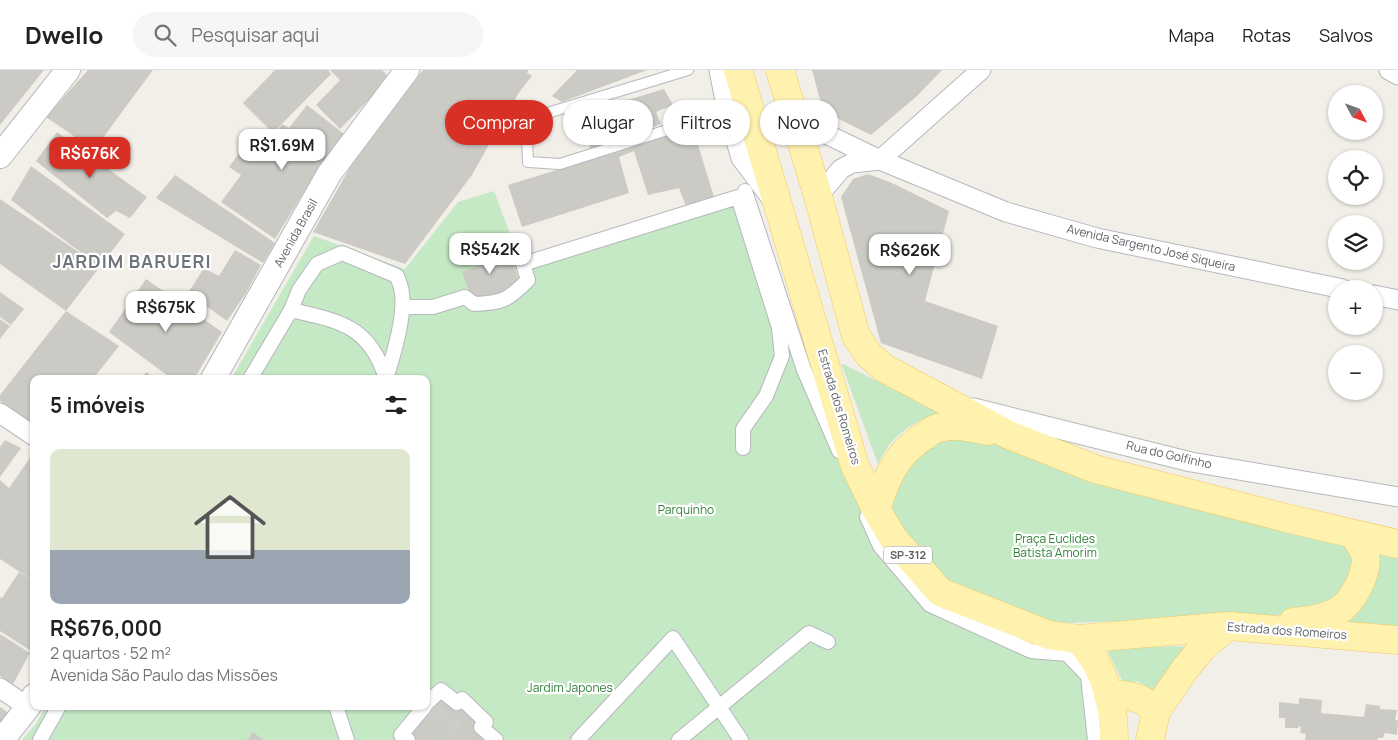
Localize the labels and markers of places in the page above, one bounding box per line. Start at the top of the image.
pin: R$1.69M [236,128,328,171]
pin: R$676K [49,136,131,179]
pin: R$542K [449,232,531,275]
pin: R$626K [869,234,951,276]
pin: R$675K [125,290,207,333]

